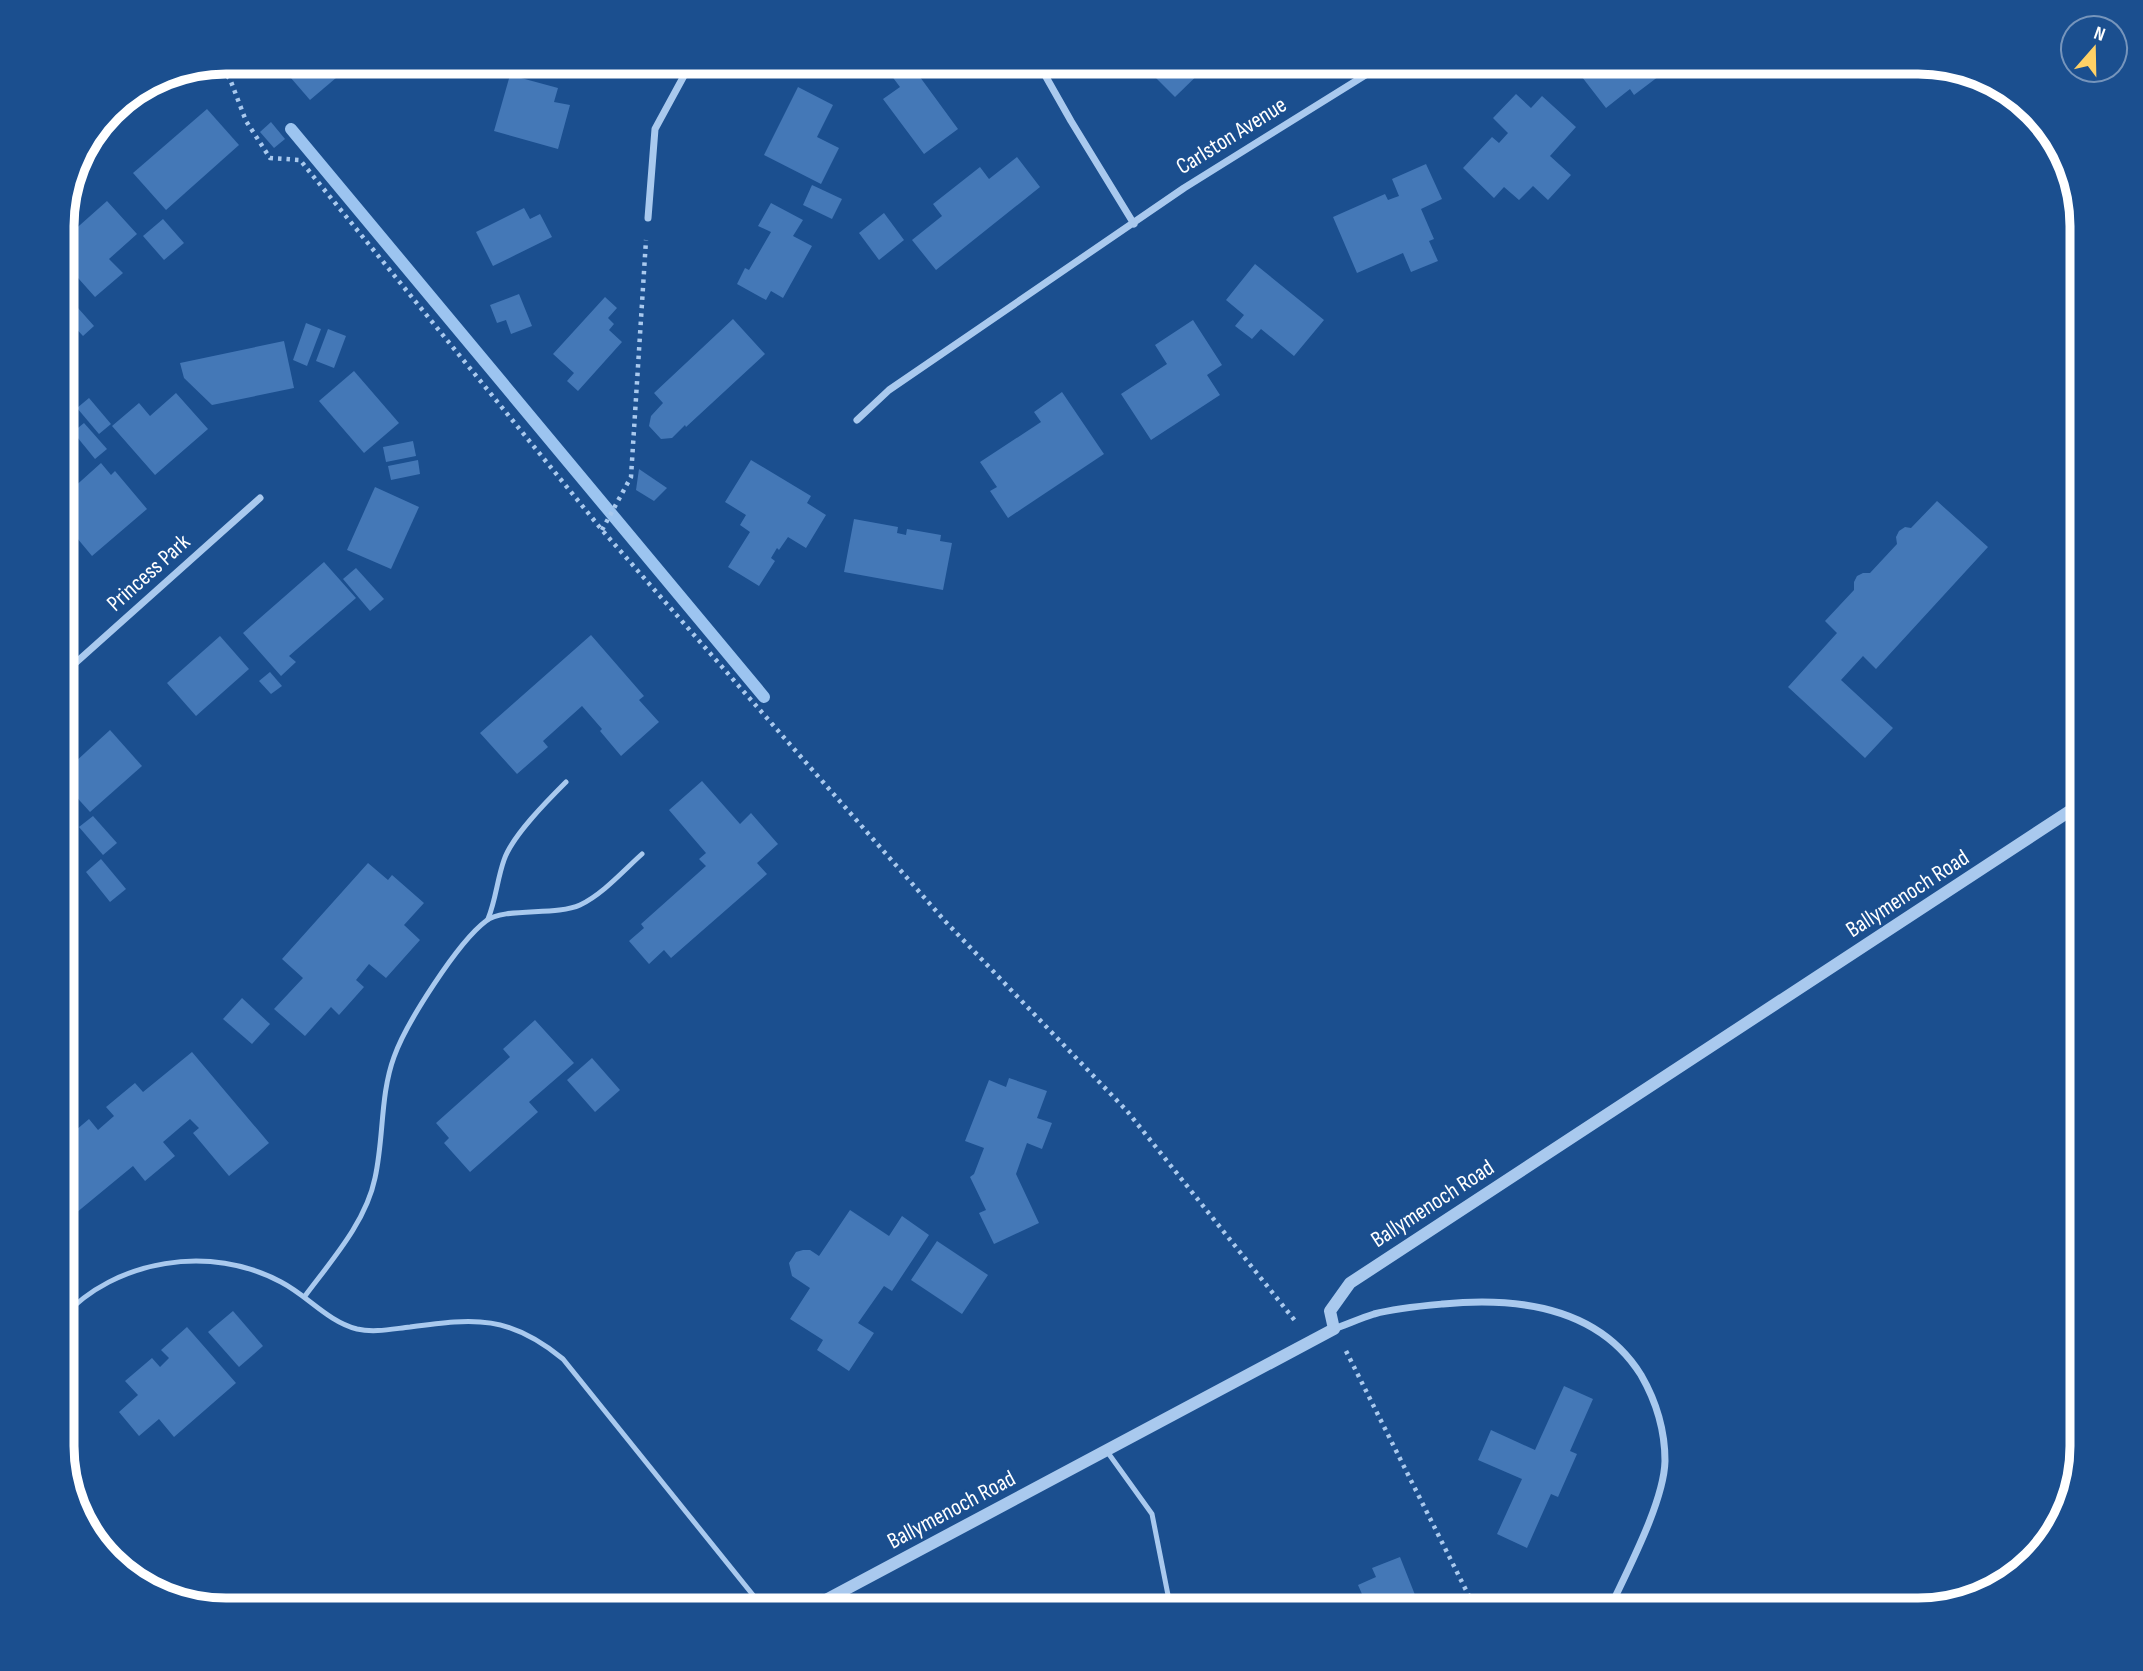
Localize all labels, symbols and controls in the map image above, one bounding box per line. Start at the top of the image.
north arrow [2059,14,2129,84]
text: N [2091,22,2108,47]
street label: Carlston Avenue [1171,91,1292,181]
street label: Princess Park [101,528,196,617]
street label: Ballymenoch Road [1841,844,1974,944]
street label: Ballymenoch Road [1366,1154,1499,1254]
street label: Ballymenoch Road [883,1464,1020,1555]

